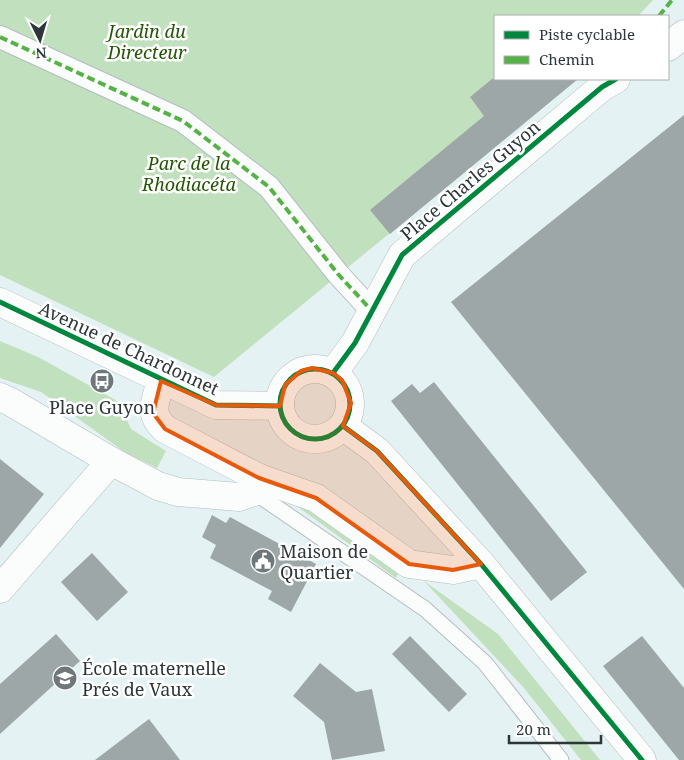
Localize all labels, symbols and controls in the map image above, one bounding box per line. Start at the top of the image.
north arrow [15,15,65,65]
legend [494,15,669,80]
park label: Jardin du Directeur [105,19,187,64]
text: Piste cyclable [539,24,635,44]
text: N [35,44,48,63]
text: Chemin [539,49,595,69]
street label: Place Charles Guyon [395,114,545,246]
park label: Parc de la Rhodiacéta [141,151,237,196]
street label: Avenue de Chardonnet [35,296,223,400]
bus stop icon: Place Guyon [89,368,115,394]
place label: Place Guyon [49,395,155,419]
place label: Maison de Quartier [280,539,368,584]
public building icon: Maison de Quartier [250,548,276,574]
place label: École maternelle Prés de Vaux [82,656,226,701]
school or university icon: École maternelle Prés de Vaux [52,665,78,691]
scale bar [509,712,602,744]
text: 20 m [516,719,551,739]

